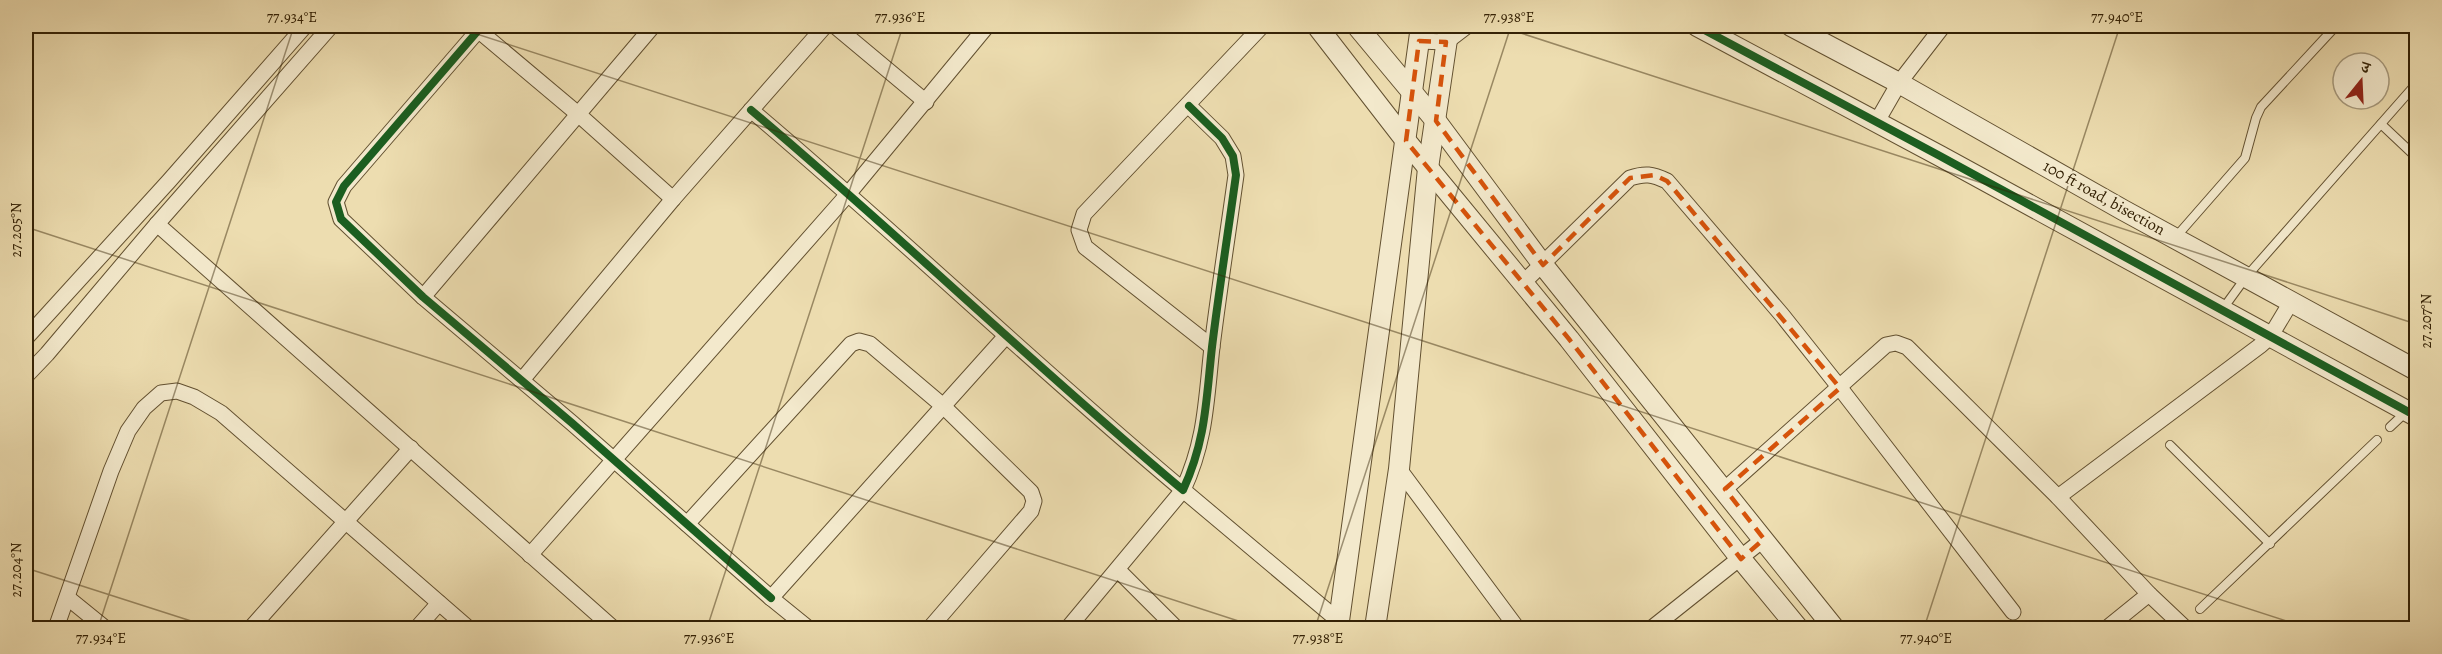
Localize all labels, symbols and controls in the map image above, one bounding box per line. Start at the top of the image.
text: 77.934°E [267,7,317,27]
text: 77.936°E [875,7,925,27]
text: 77.938°E [1484,7,1534,27]
text: 77.940°E [2091,7,2143,27]
north arrow [2331,51,2391,111]
text: उ [2357,56,2374,80]
street label: 100 ft road, bisection [2039,155,2169,241]
text: 27.205°N [6,202,26,257]
text: 27.207°N [2416,293,2436,348]
text: 27.204°N [6,542,26,598]
text: 77.934°E [76,628,126,648]
text: 77.936°E [684,628,734,648]
text: 77.938°E [1293,628,1343,648]
text: 77.940°E [1900,628,1952,648]

